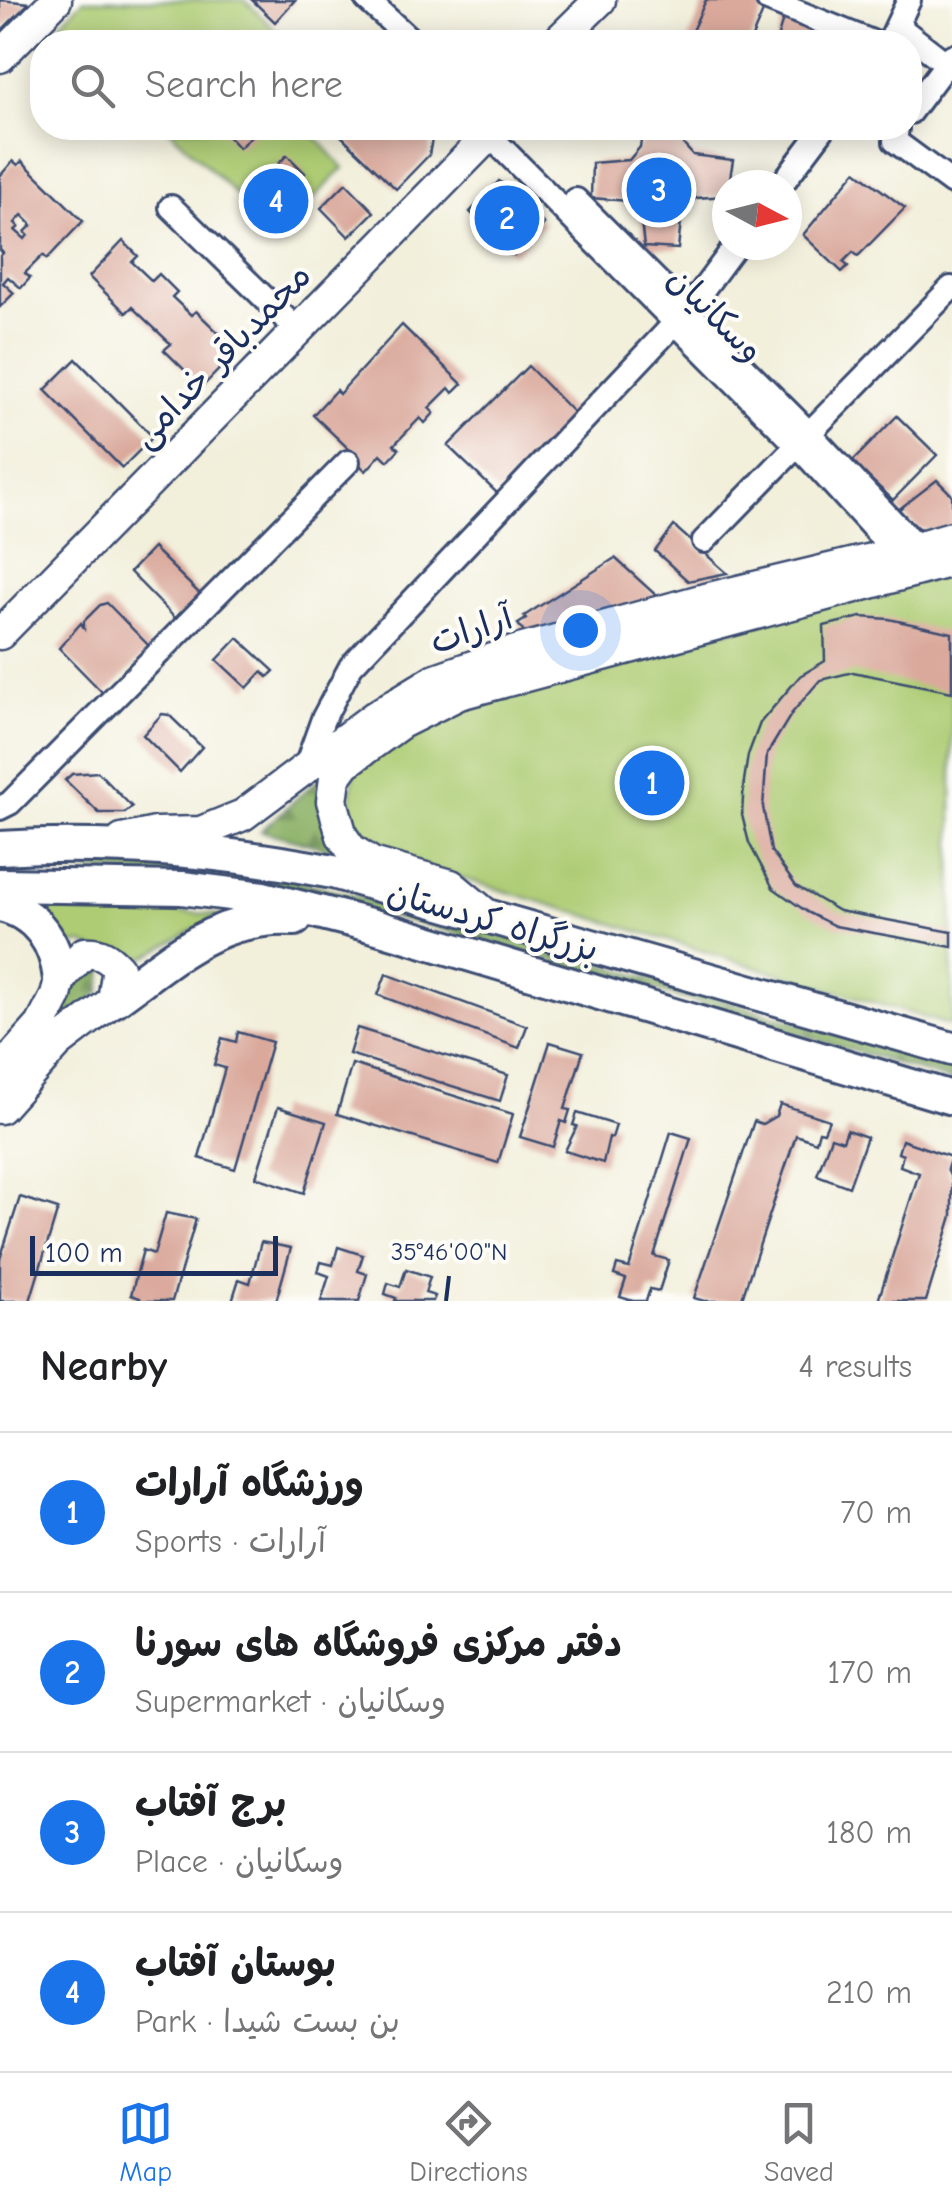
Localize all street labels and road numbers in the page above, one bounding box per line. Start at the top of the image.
street label: محمدباقر خدامی [123,255,321,457]
street label: وسکانیان [659,258,772,371]
street label: آرارات [425,596,519,663]
street label: بزرگراه کردستان [383,871,603,970]

